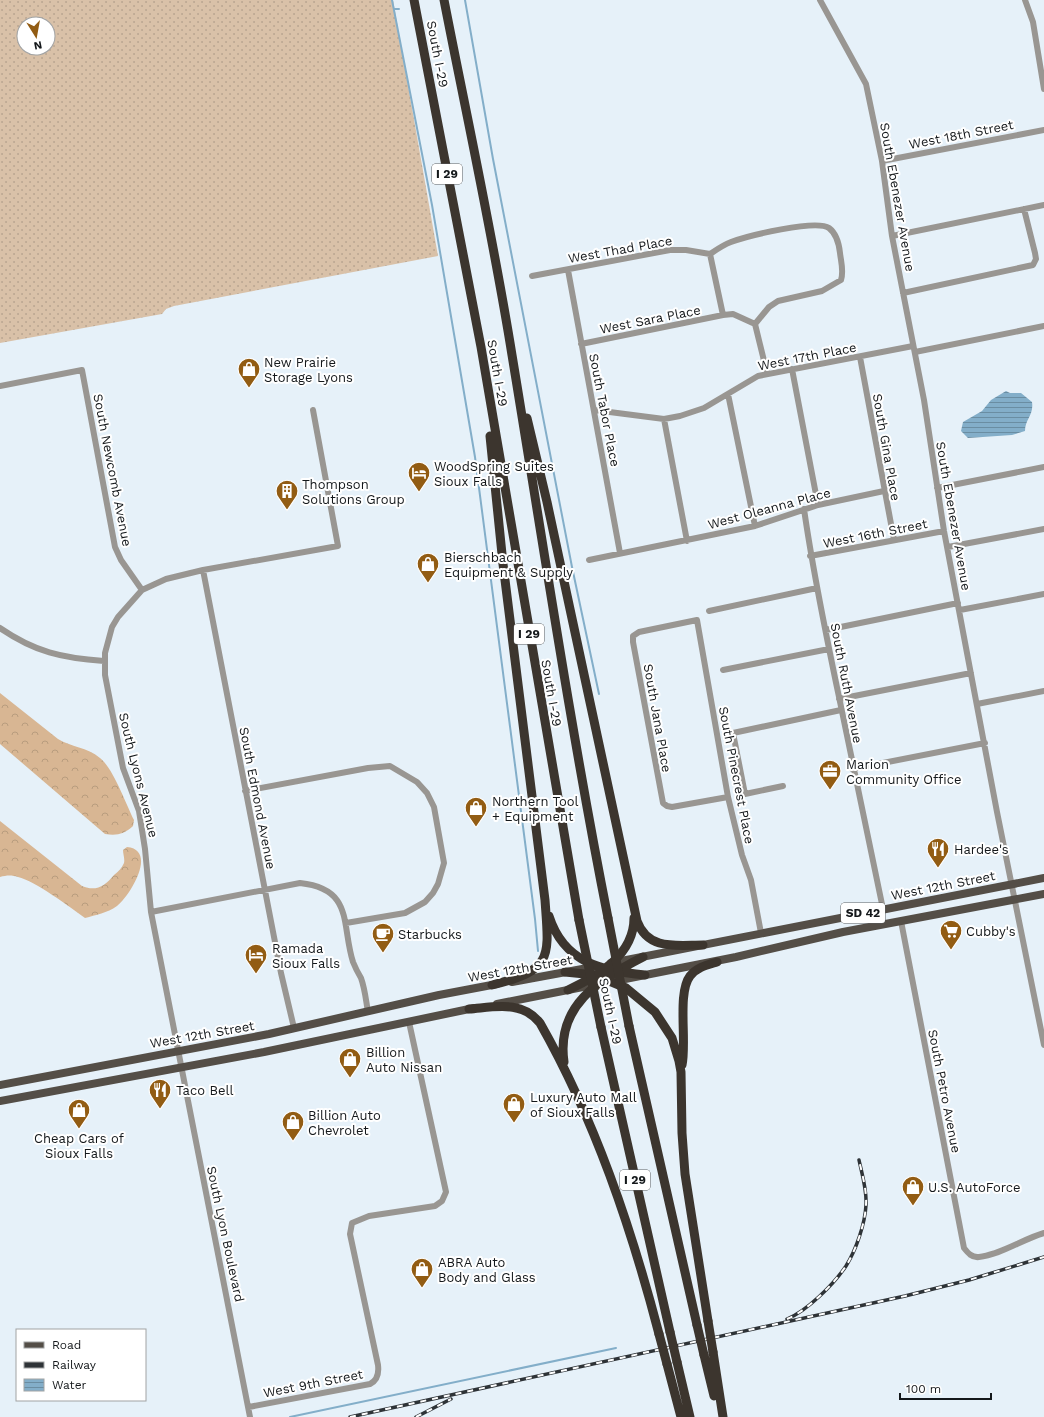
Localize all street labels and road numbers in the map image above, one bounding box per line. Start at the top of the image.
street label: South I-29 [424,19,451,89]
street label: West 18th Street [908,117,1015,152]
street label: South Ebenezer Avenue [877,122,918,273]
road number: I 29 [432,164,462,184]
street label: West Thad Place [567,233,673,266]
street label: West Sara Place [598,302,702,337]
street label: South I-29 [484,338,511,408]
street label: West 17th Place [756,340,858,373]
street label: South Tabor Place [586,352,623,468]
street label: South Gina Place [870,392,903,502]
street label: South Newcomb Avenue [90,393,135,548]
street label: South Ebenezer Avenue [933,441,974,592]
street label: West Oleanna Place [706,485,832,532]
street label: West 16th Street [822,516,929,551]
street label: South Ruth Avenue [828,622,866,744]
road number: I 29 [514,624,544,644]
street label: South I-29 [538,658,565,728]
street label: South Jana Place [641,663,674,773]
street label: South Pinecrest Place [716,705,757,845]
street label: South Lyons Avenue [116,711,161,839]
street label: South Edmond Avenue [236,726,279,870]
street label: West 12th Street [890,868,997,903]
road number: SD 42 [841,903,885,923]
street label: West 12th Street [467,952,574,985]
street label: South I-29 [596,976,625,1046]
street label: West 12th Street [149,1018,256,1051]
street label: South Petro Avenue [925,1028,964,1154]
street label: South Lyon Boulevard [204,1165,247,1303]
road number: I 29 [620,1170,650,1190]
street label: West 9th Street [262,1366,365,1401]

